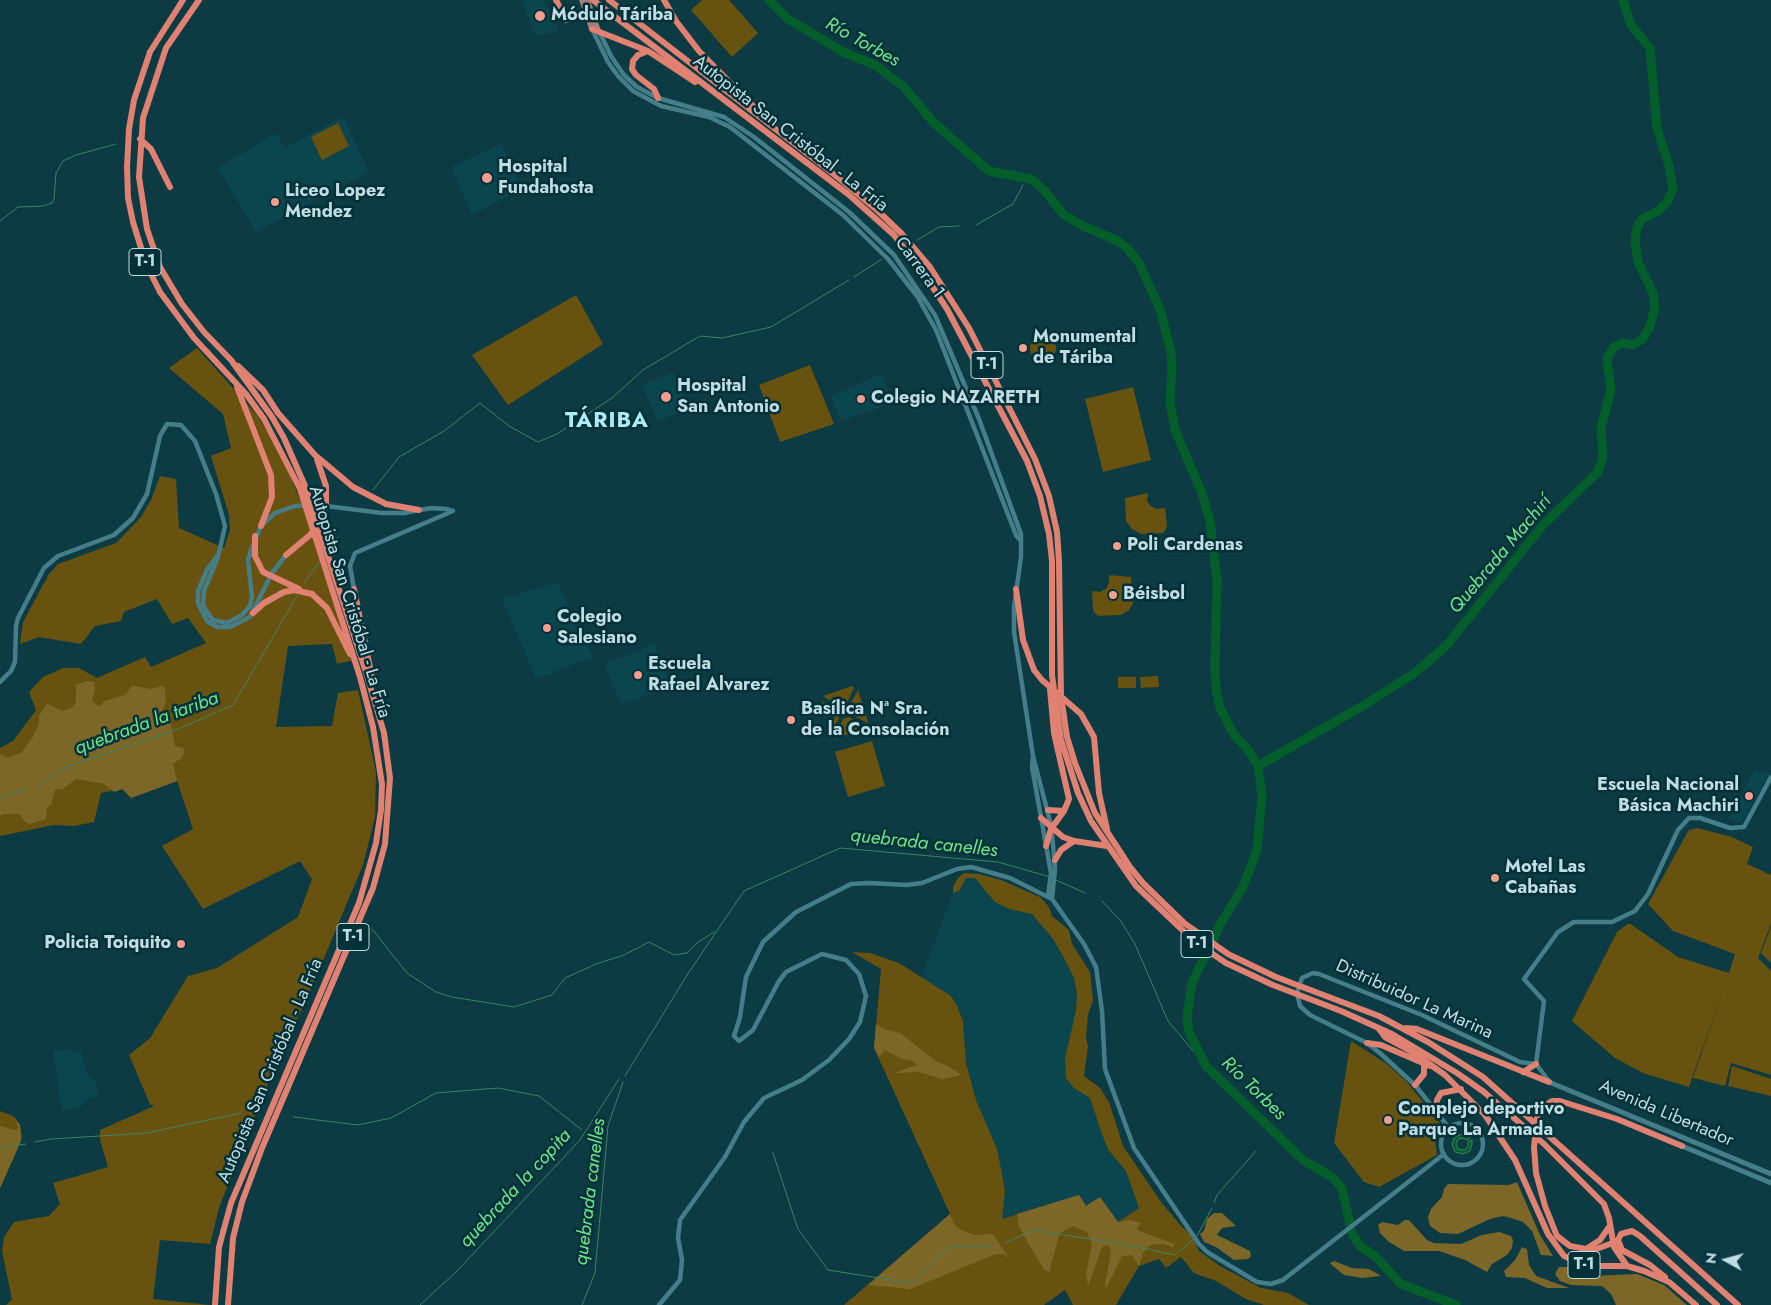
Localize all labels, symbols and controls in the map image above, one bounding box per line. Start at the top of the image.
place label: Módulo Táriba [551,5,673,27]
marker: Módulo Táriba [533,9,547,23]
water label: Río Torbes [821,13,903,73]
street label: Autopista San Cristóbal - La Fría [688,51,892,217]
place label: Hospital Fundahosta [498,157,594,200]
marker: Hospital Fundahosta [480,171,494,185]
place label: Liceo Lopez Mendez [285,181,385,223]
marker: Liceo Lopez Mendez [269,196,281,208]
street label: Carrera 1 [889,233,949,303]
road number: T-1 [129,248,161,276]
place label: Monumental de Táriba [1033,327,1136,369]
marker: Monumental de Táriba [1017,342,1029,354]
road number: T-1 [971,352,1003,378]
place label: Hospital San Antonio [677,376,780,418]
place label: Colegio NAZARETH [871,388,1040,410]
marker: Hospital San Antonio [659,390,673,404]
marker: Colegio NAZARETH [855,393,867,405]
district label: TÁRIBA [564,409,650,435]
street label: Autopista San Cristóbal - La Fría [303,483,395,721]
water label: Quebrada Machirí [1445,491,1557,619]
place label: Poli Cardenas [1127,535,1243,557]
marker: Poli Cardenas [1111,540,1123,552]
place label: Béisbol [1123,584,1185,606]
marker: Béisbol [1107,589,1119,601]
place label: Colegio Salesiano [557,607,637,650]
marker: Colegio Salesiano [541,622,553,634]
place label: Escuela Rafael Alvarez [648,654,770,696]
marker: Escuela Rafael Alvarez [632,669,644,681]
water label: quebrada la tariba [72,687,222,761]
place label: Basílica Nª Sra. de la Consolación [801,699,950,742]
marker: Basílica Nª Sra. de la Consolación [785,714,797,726]
place label: Escuela Nacional Básica Machiri [1597,775,1739,818]
marker: Escuela Nacional Básica Machiri [1743,790,1755,802]
water label: quebrada canelles [849,825,999,863]
place label: Motel Las Cabañas [1505,857,1585,900]
marker: Motel Las Cabañas [1489,872,1501,884]
road number: T-1 [337,924,369,950]
road number: T-1 [1181,931,1213,958]
place label: Policia Toiquito [44,933,171,955]
marker: Policia Toiquito [175,938,187,950]
street label: Autopista San Cristóbal - La Fría [214,956,328,1186]
street label: Distribuidor La Marina [1332,956,1496,1044]
water label: Río Torbes [1216,1053,1290,1125]
street label: Avenida Libertador [1595,1076,1737,1152]
place label: Complejo deportivo Parque La Armada [1398,1099,1564,1142]
marker: Complejo deportivo Parque La Armada [1382,1114,1394,1126]
water label: quebrada canelles [571,1117,611,1267]
water label: quebrada la copita [455,1125,577,1253]
north arrow [1701,1235,1751,1285]
text: N [1701,1251,1722,1265]
road number: T-1 [1568,1252,1600,1278]

